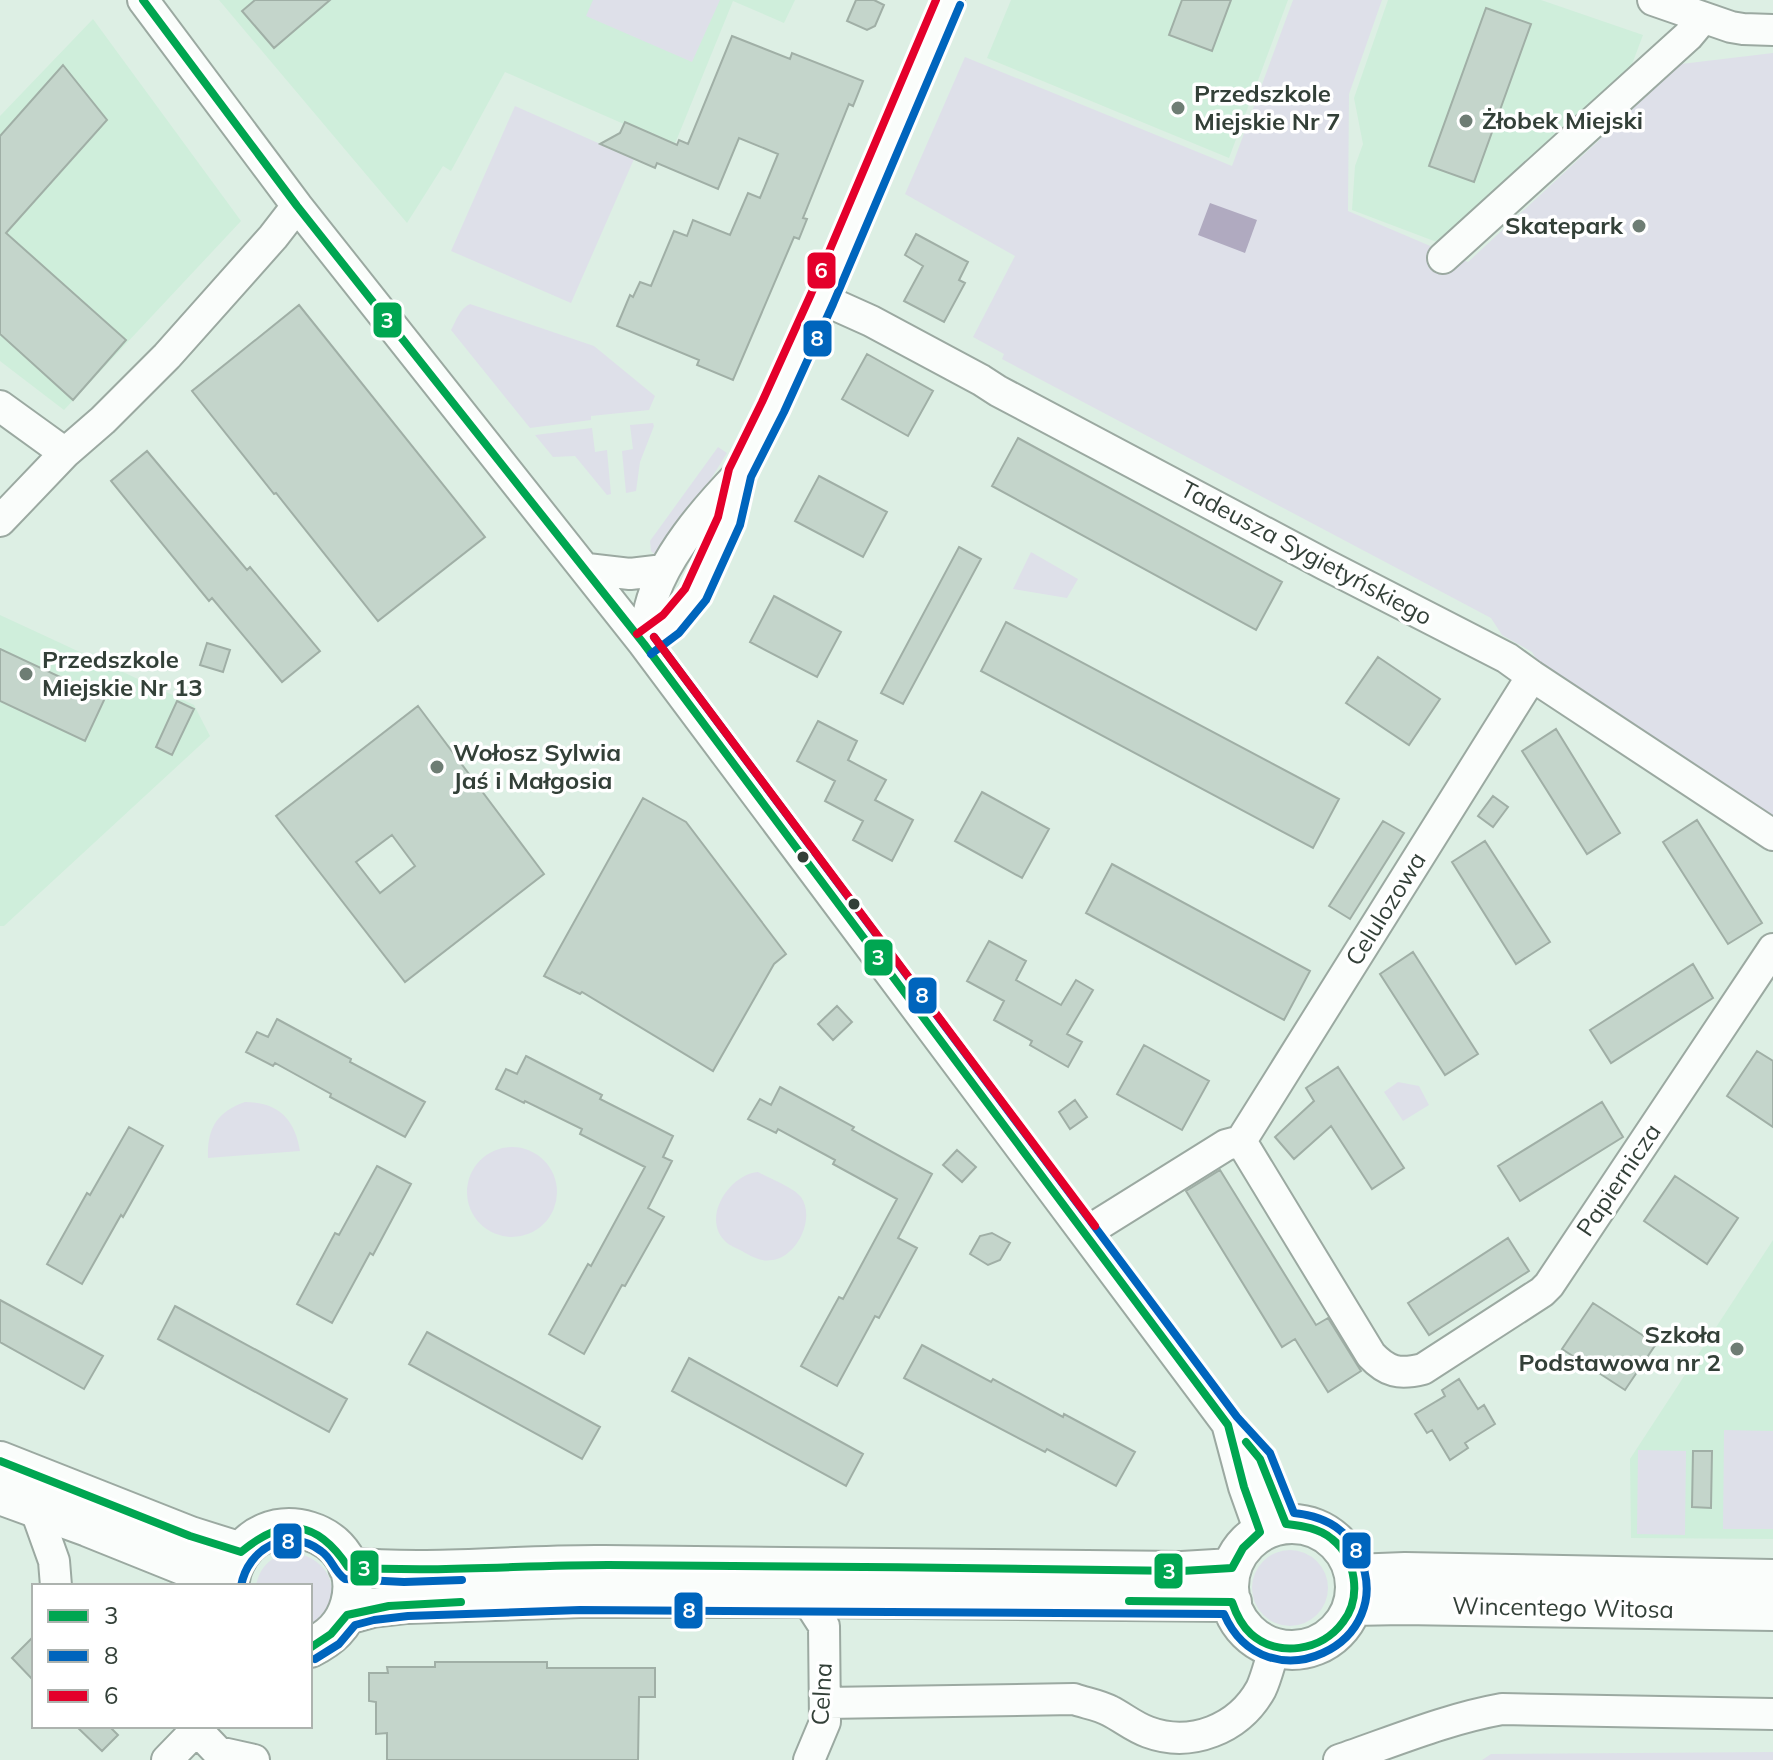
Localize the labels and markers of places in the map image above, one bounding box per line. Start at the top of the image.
place label: Przedszkole Miejskie Nr 7 [1194,78,1340,136]
marker: Przedszkole Miejskie Nr 7 [1169,99,1187,117]
place label: Żłobek Miejski [1482,105,1643,135]
marker: Żłobek Miejski [1457,112,1475,130]
place label: Skatepark [1505,210,1624,240]
marker: Skatepark [1630,217,1648,235]
place label: Przedszkole Miejskie Nr 13 [42,644,203,702]
marker: Przedszkole Miejskie Nr 13 [17,665,35,683]
place label: Wołosz Sylwia Jaś i Małgosia [453,737,621,795]
marker: Wołosz Sylwia Jaś i Małgosia [428,758,446,776]
unlabelled marker [795,849,811,865]
unlabelled marker [846,896,862,912]
place label: Szkoła Podstawowa nr 2 [1519,1319,1721,1377]
marker: Szkoła Podstawowa nr 2 [1728,1340,1746,1358]

